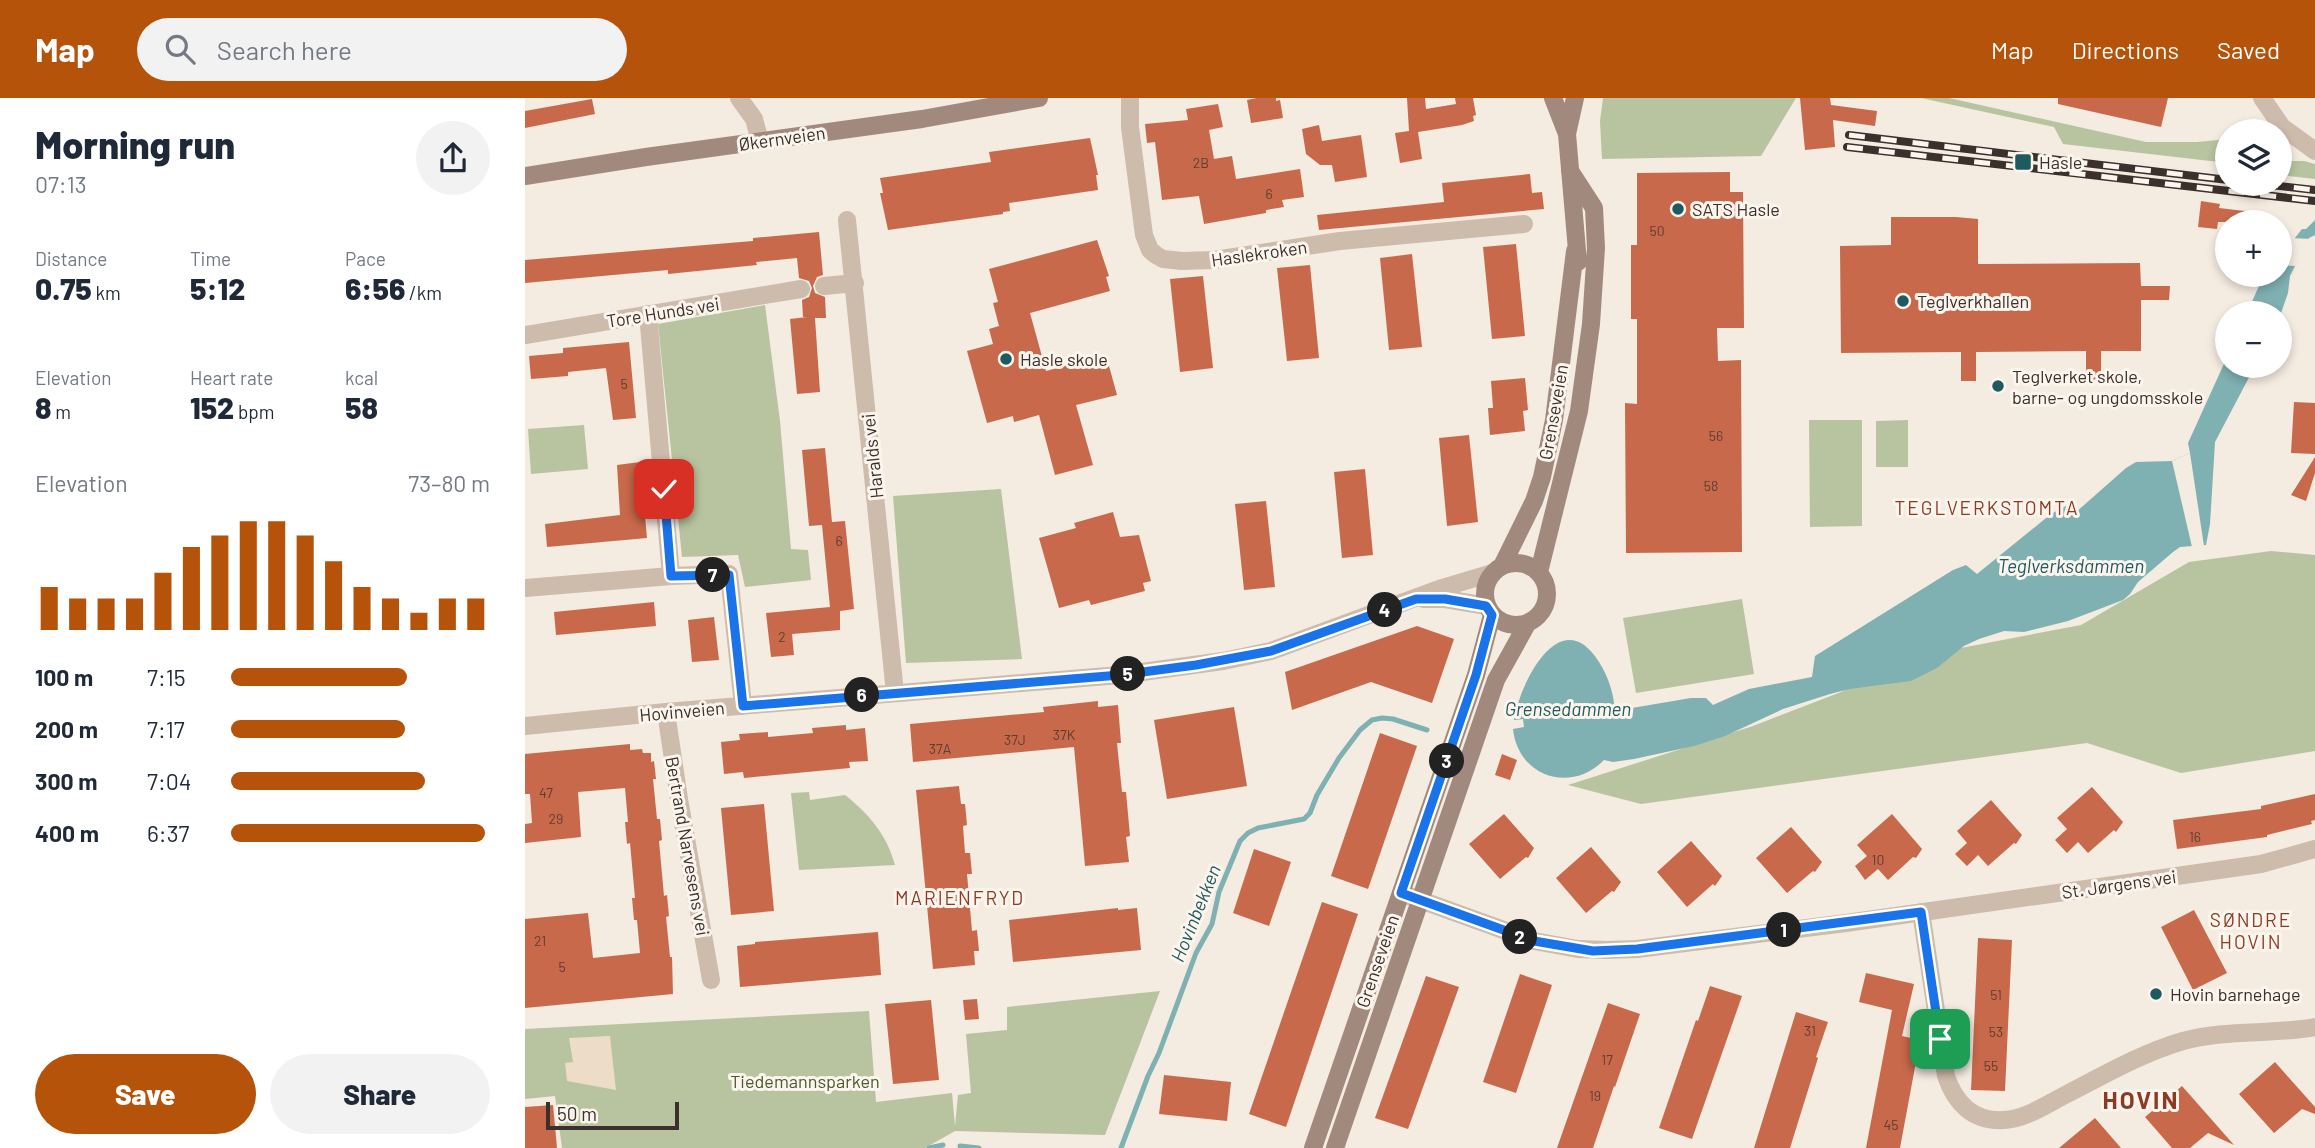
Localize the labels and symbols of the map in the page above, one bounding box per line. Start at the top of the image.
street label: Økernveien [737,121,827,155]
place label: Hasle [2039,151,2082,173]
marker: Hasle [2013,152,2033,172]
house number: 2B [1193,154,1209,171]
house number: 6 [1265,185,1273,202]
place label: SATS Hasle [1692,198,1780,220]
marker: SATS Hasle [1670,201,1686,217]
house number: 50 [1649,222,1665,239]
street label: Haslekroken [1210,235,1308,271]
place label: Teglverkhallen [1917,290,2029,312]
street label: Tore Hunds vei [605,292,721,332]
marker: Teglverkhallen [1895,293,1911,309]
place label: Hasle skole [1020,348,1108,370]
marker: Hasle skole [998,351,1014,367]
street label: Grenseveien [1534,363,1572,461]
place label: Teglverket skole, barne- og ungdomsskole [2012,365,2203,408]
house number: 5 [620,375,628,392]
marker: Teglverket skole, barne- og ungdomsskole [1990,378,2006,394]
street label: Haralds vei [857,412,887,500]
house number: 56 [1709,427,1723,444]
pin [634,459,694,519]
house number: 58 [1704,477,1718,494]
district label: TEGLVERKSTOMTA [1895,496,2079,519]
house number: 6 [835,532,843,549]
water label: Teglverksdammen [1998,554,2144,577]
pin: 7 [695,558,731,592]
pin: 4 [1367,592,1403,628]
house number: 2 [778,628,786,645]
pin: 5 [1111,656,1145,692]
pin: 6 [845,678,879,712]
street label: Hovinveien [638,696,726,726]
water label: Grensedammen [1505,697,1631,720]
house number: 37K [1053,726,1076,743]
house number: 37J [1004,731,1026,748]
house number: 37A [929,740,952,757]
pin: 3 [1429,744,1465,778]
street label: Bertrand Narvesens vei [661,755,715,937]
house number: 47 [539,784,553,801]
house number: 29 [549,810,563,827]
house number: 16 [2189,828,2201,845]
house number: 10 [1872,851,1884,868]
water label: Hovinbekken [1165,861,1225,965]
street label: St. Jørgens vei [2060,865,2178,903]
district label: MARIENFRYD [895,886,1025,909]
district label: SØNDRE HOVIN [2210,908,2292,953]
street label: Grenseveien [1351,912,1403,1010]
pin: 1 [1767,912,1801,948]
pin: 2 [1503,920,1537,954]
house number: 21 [534,932,546,949]
house number: 5 [558,958,566,975]
place label: Hovin barnehage [2170,983,2301,1005]
house number: 51 [1990,986,2002,1003]
marker: Hovin barnehage [2148,986,2164,1002]
pin [1910,1009,1970,1069]
house number: 31 [1804,1022,1816,1039]
house number: 53 [1989,1023,2003,1040]
house number: 17 [1601,1051,1613,1068]
house number: 55 [1984,1057,1998,1074]
park label: Tiedemannsparken [730,1070,880,1092]
district label: HOVIN [2103,1085,2179,1114]
house number: 19 [1589,1087,1601,1104]
scale bar [546,1099,679,1131]
house number: 45 [1884,1116,1898,1133]

